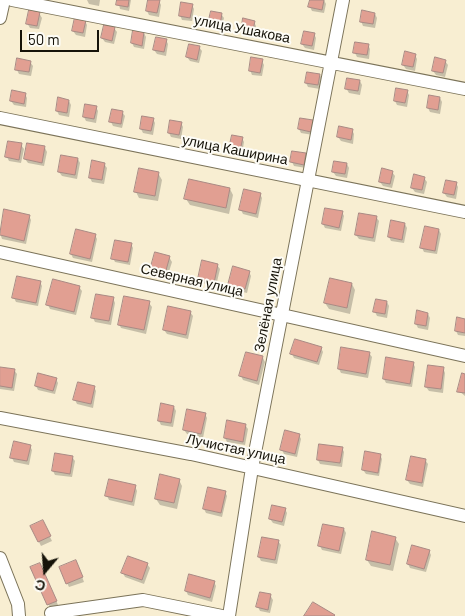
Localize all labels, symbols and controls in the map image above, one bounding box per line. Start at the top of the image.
street label: улица Ушакова [192,11,292,47]
scale bar [22,20,101,52]
text: 50 m [28,30,60,48]
street label: улица Каширина [181,132,289,168]
street label: Зелёная улица [251,256,285,354]
street label: Северная улица [139,260,245,300]
street label: Лучистая улица [185,430,287,468]
north arrow [20,546,70,596]
text: С [33,576,48,595]

